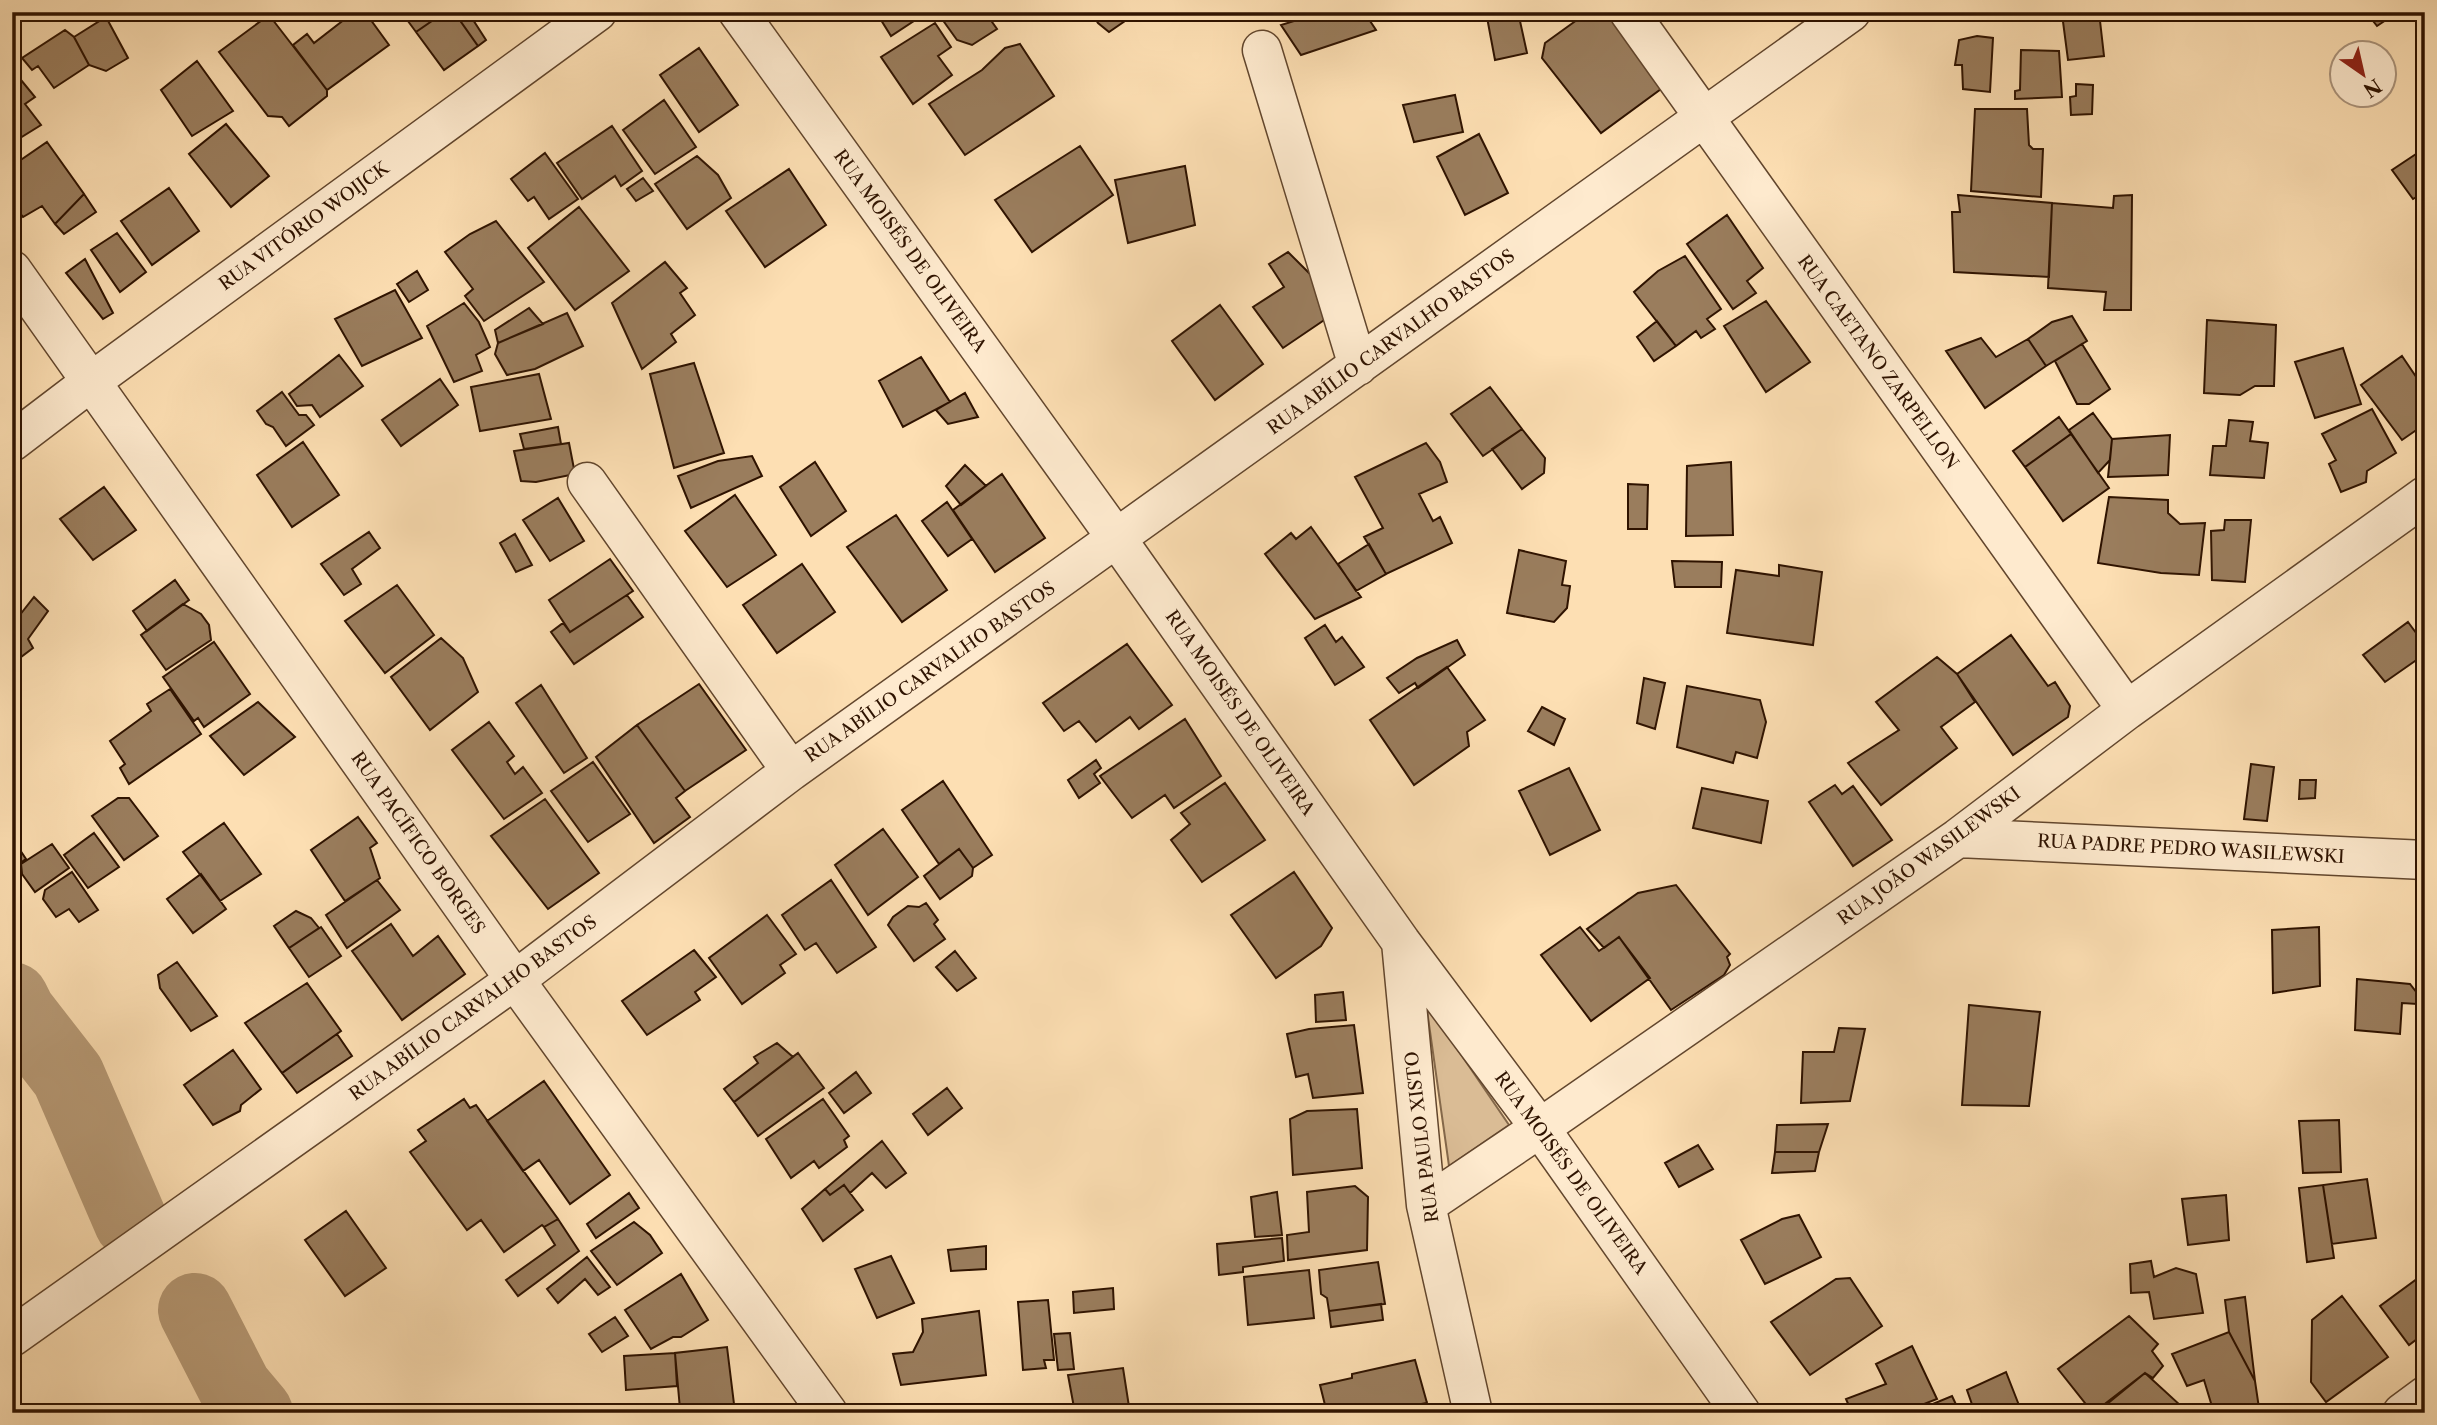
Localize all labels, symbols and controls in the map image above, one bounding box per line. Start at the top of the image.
north arrow [2328,38,2398,108]
text: N [2359,74,2386,102]
street label: RUA MOISÉS DE OLIVEIRA [829,145,992,357]
street label: RUA VITÓRIO WOIJCK [214,156,394,295]
street label: RUA ABÍLIO CARVALHO BASTOS [1262,244,1519,439]
street label: RUA CAETANO ZARPELLON [1793,251,1963,473]
street label: RUA ABÍLIO CARVALHO BASTOS [800,576,1059,767]
street label: RUA MOISÉS DE OLIVEIRA [1161,606,1321,820]
street label: RUA PACÍFICO BORGES [346,747,490,939]
street label: RUA JOÃO WASILEWSKI [1832,781,2025,930]
street label: RUA PADRE PEDRO WASILEWSKI [2037,830,2345,868]
street label: RUA ABÍLIO CARVALHO BASTOS [344,910,601,1105]
street label: RUA PAULO XISTO [1401,1050,1443,1224]
street label: RUA MOISÉS DE OLIVEIRA [1490,1067,1653,1279]

